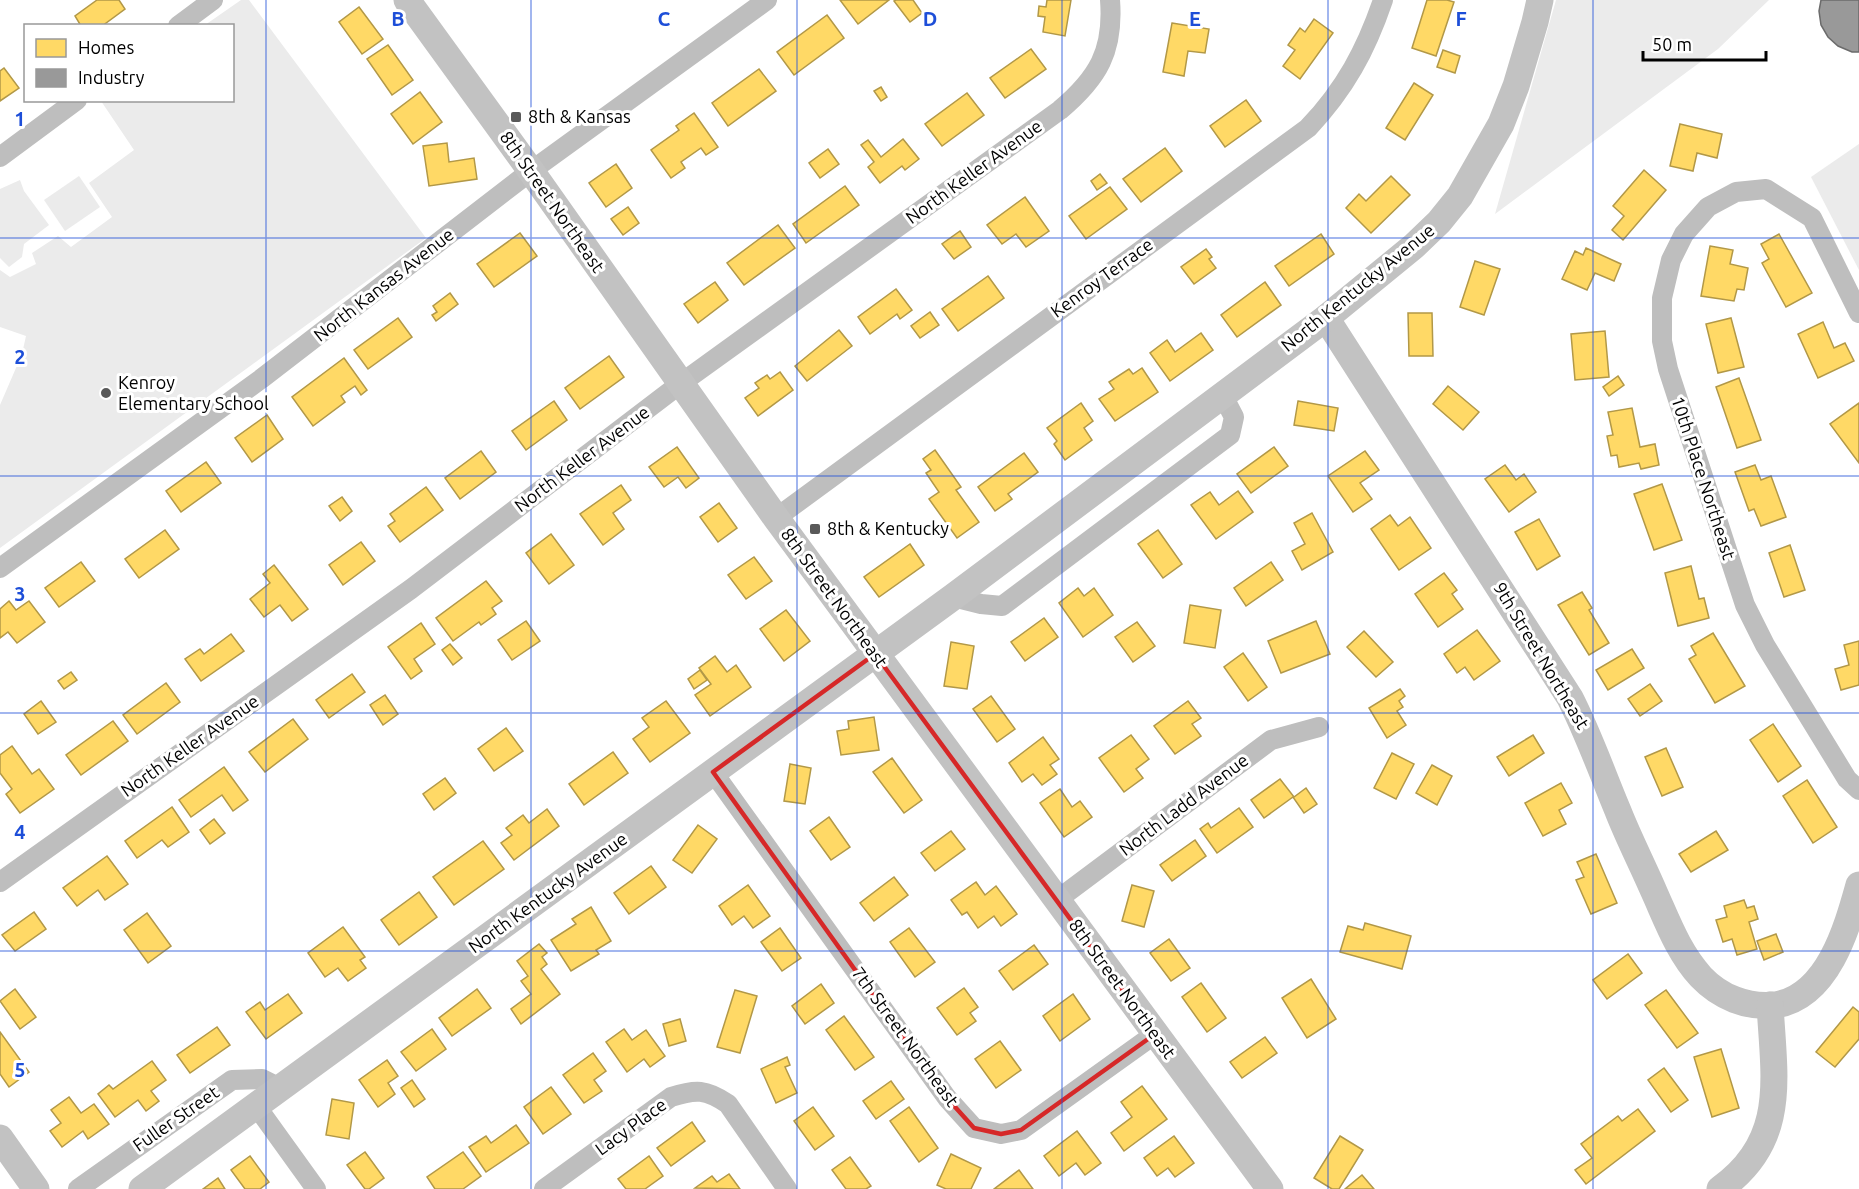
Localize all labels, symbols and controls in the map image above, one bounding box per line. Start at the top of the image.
text: B [391,7,405,30]
text: C [658,7,671,30]
text: D [923,7,937,30]
text: E [1189,7,1201,30]
text: F [1455,7,1467,30]
legend [24,24,234,102]
scale bar [1643,24,1766,62]
text: 50 m [1652,34,1692,54]
text: Homes [78,37,135,57]
text: Industry [78,67,145,87]
place label: 8th & Kansas [528,106,631,126]
text: 1 [14,107,26,130]
marker: 8th & Kansas [509,110,523,124]
street label: North Keller Avenue [901,115,1045,227]
street label: 8th Street Northeast [497,127,609,276]
street label: North Kentucky Avenue [1277,219,1438,355]
street label: North Kansas Avenue [310,223,457,345]
street label: Kenroy Terrace [1046,233,1156,321]
text: 2 [14,345,26,368]
place label: Kenroy Elementary School [118,372,269,413]
marker: Kenroy Elementary School [99,386,113,400]
street label: 10th Place Northeast [1668,393,1740,562]
street label: North Keller Avenue [510,401,653,515]
place label: 8th & Kentucky [827,518,949,538]
marker: 8th & Kentucky [808,522,822,536]
street label: 8th Street Northeast [777,524,892,671]
street label: 9th Street Northeast [1490,578,1594,732]
text: 3 [14,582,26,605]
street label: North Keller Avenue [117,690,262,800]
street label: North Ladd Avenue [1115,749,1252,859]
text: 4 [14,820,26,843]
street label: North Kentucky Avenue [464,828,631,956]
street label: 8th Street Northeast [1065,915,1180,1062]
street label: 7th Street Northeast [848,963,963,1110]
text: 5 [14,1058,26,1081]
street label: Fuller Street [129,1081,222,1155]
street label: Lacy Place [591,1094,670,1159]

